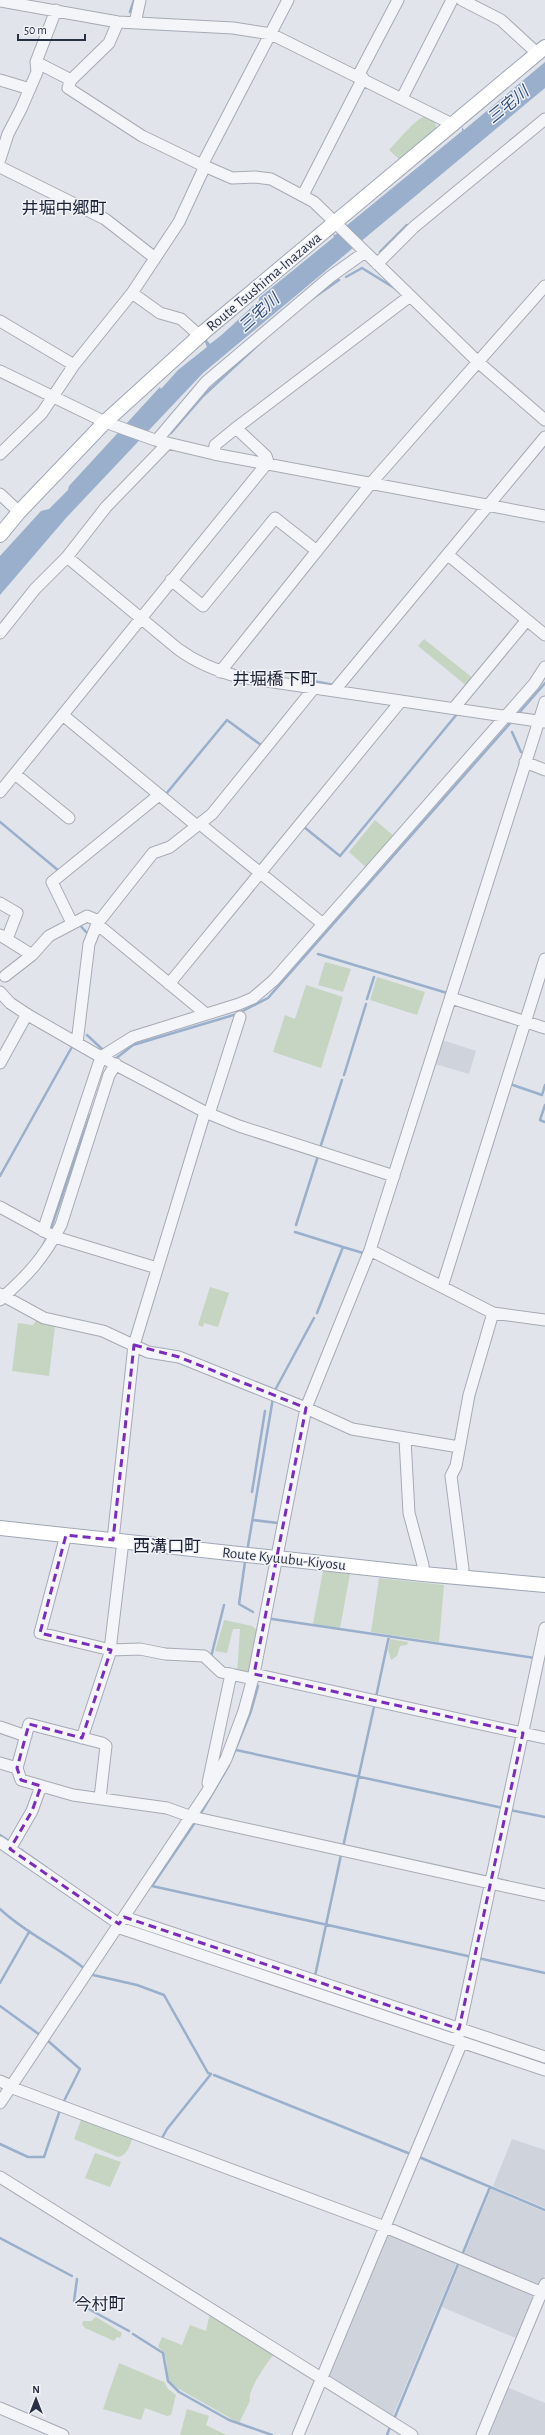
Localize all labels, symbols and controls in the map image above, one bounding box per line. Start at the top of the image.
scale bar [18,16,85,42]
text: 50 m [24,24,47,36]
water label: 三宅川 [484,82,533,126]
district label: 井堀中郷町 [22,199,107,217]
street label: Route Tsushima-Inazawa [204,230,324,334]
water label: 三宅川 [235,289,284,335]
district label: 井堀橋下町 [233,670,318,688]
district label: 西溝口町 [133,1538,201,1555]
street label: Route Kyuubu-Kiyosu [221,1545,347,1573]
district label: 今村町 [75,2295,126,2313]
north arrow [16,2379,56,2419]
text: N [32,2384,40,2395]

